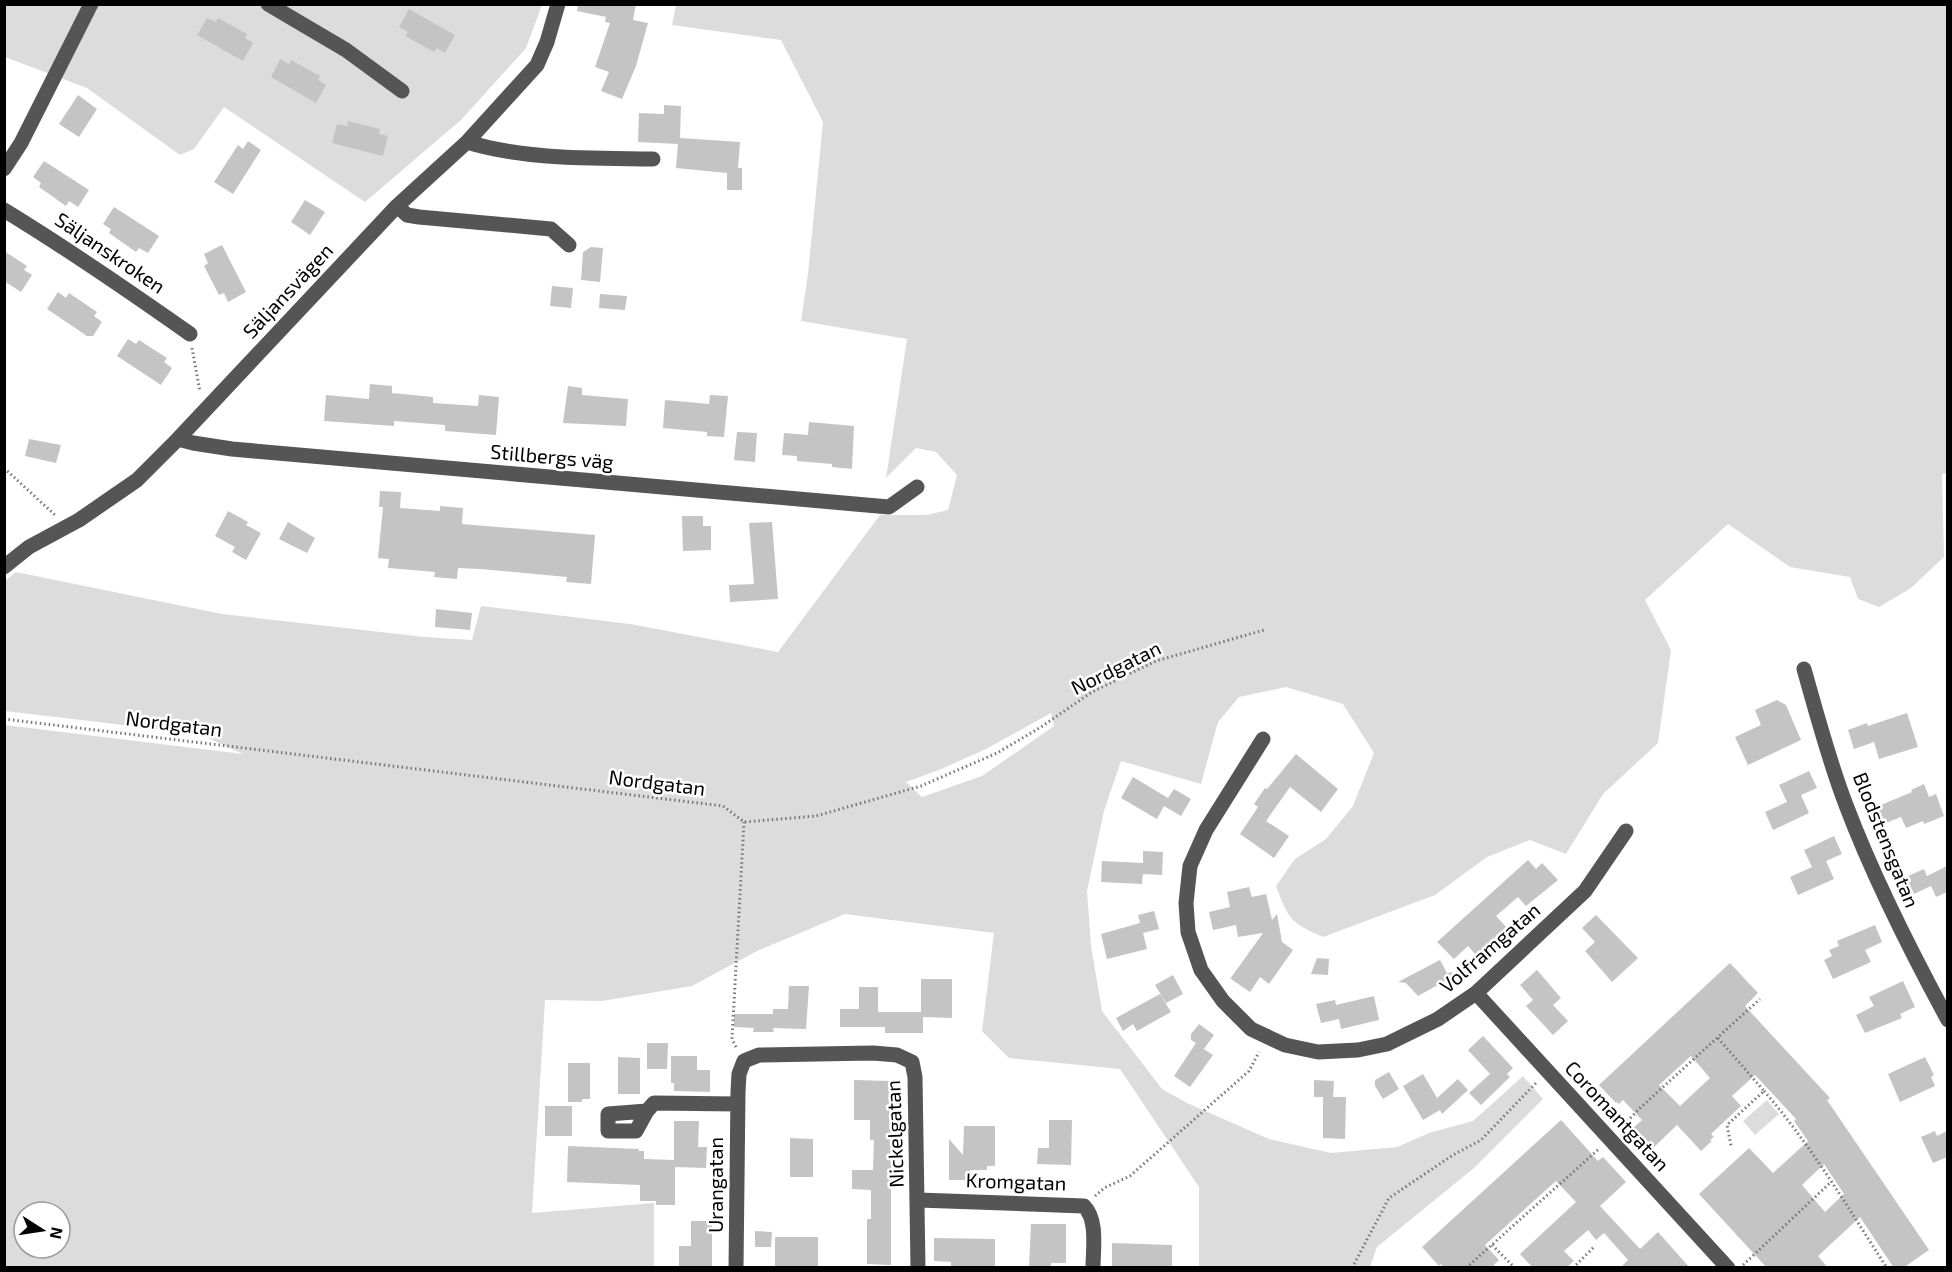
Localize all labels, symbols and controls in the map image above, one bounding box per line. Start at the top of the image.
street label: Säljanskroken [51,207,170,298]
street label: Säljansvägen [237,238,337,343]
street label: Stillbergs väg [489,439,615,473]
street label: Nordgatan [1067,635,1164,699]
street label: Nordgatan [125,705,224,741]
street label: Nordgatan [608,764,707,800]
street label: Blodstensgatan [1849,768,1925,911]
street label: Volframgatan [1434,897,1544,997]
street label: Coromantgatan [1561,1055,1675,1175]
street label: Nickelgatan [880,1080,908,1188]
street label: Urangatan [703,1137,727,1233]
street label: Kromgatan [965,1167,1067,1195]
north arrow [12,1200,72,1260]
text: N [47,1226,68,1241]

